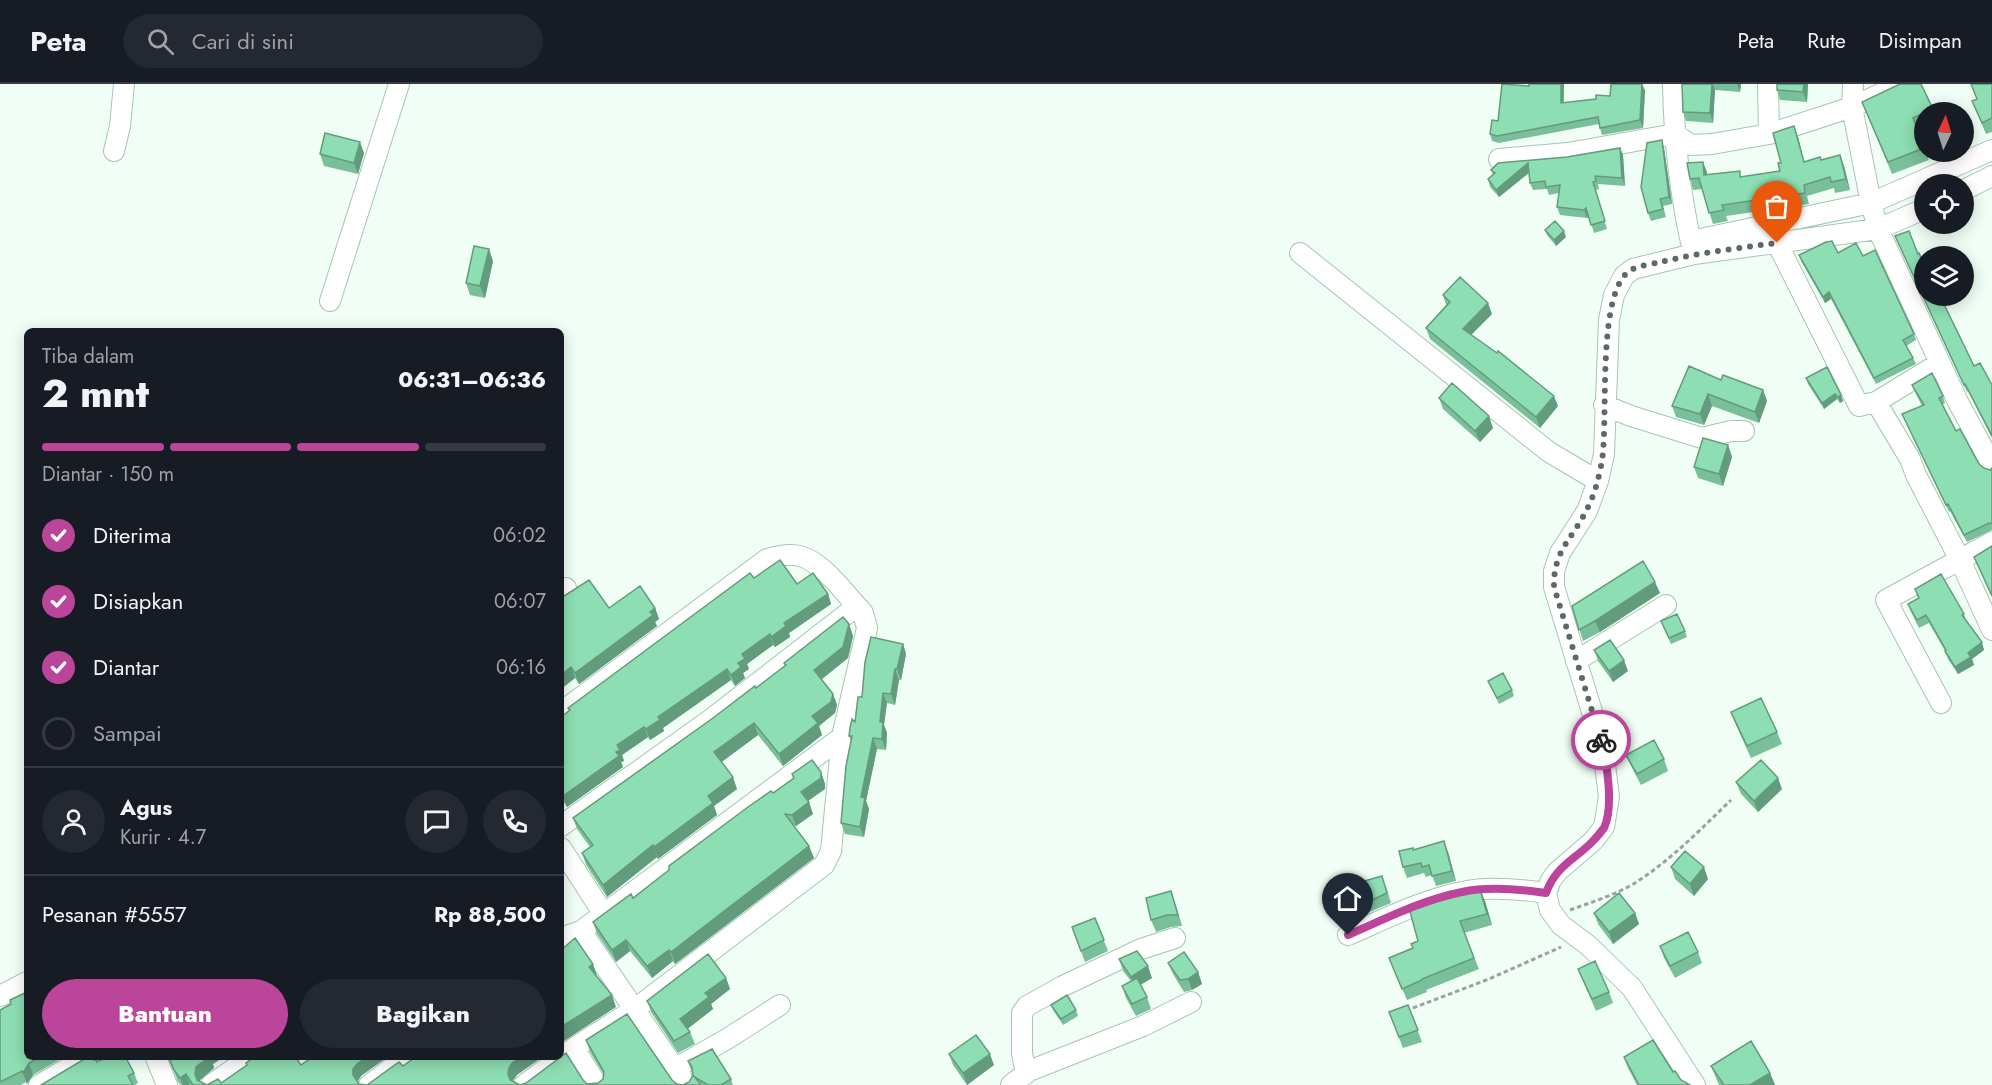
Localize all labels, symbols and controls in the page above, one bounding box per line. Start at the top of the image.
search box [123,14,543,68]
text: Peta [30,21,87,62]
icon: search [144,25,177,58]
text: Cari di sini [192,25,294,57]
text: Peta [1737,26,1774,56]
text: Rute [1807,26,1846,56]
text: Disimpan [1879,26,1962,56]
north arrow [1914,102,1974,162]
map controls [1914,102,1974,306]
button: locate [1914,174,1974,234]
pin [1751,181,1802,243]
icon: bag [1760,190,1793,223]
button: layers [1914,246,1974,306]
text: Tiba dalam [42,342,134,371]
text: 06:31–06:36 [398,363,546,395]
text: 2 mnt [42,365,149,422]
text: Diantar · 150 m [42,460,174,489]
icon: check [42,519,75,552]
text: Diterima [93,519,171,551]
text: 06:02 [493,521,546,550]
icon: check [42,585,75,618]
text: Disiapkan [93,585,183,617]
text: 06:07 [494,587,546,616]
icon: check [42,651,75,684]
text: Diantar [93,651,159,683]
text: 06:16 [496,653,546,682]
courier [1571,710,1631,770]
text: Sampai [93,717,162,749]
icon: bike [1585,724,1618,757]
button: person [42,790,105,853]
button: chat [405,790,468,853]
button: phone [483,790,546,853]
text: Agus [120,791,172,823]
text: Kurir · 4.7 [120,823,206,852]
pin [1322,873,1373,935]
icon: home [1331,882,1364,915]
text: Pesanan #5557 [42,898,187,930]
text: Rp 88,500 [434,898,546,930]
button: Bantuan [42,979,288,1048]
button: Bagikan [300,979,546,1048]

